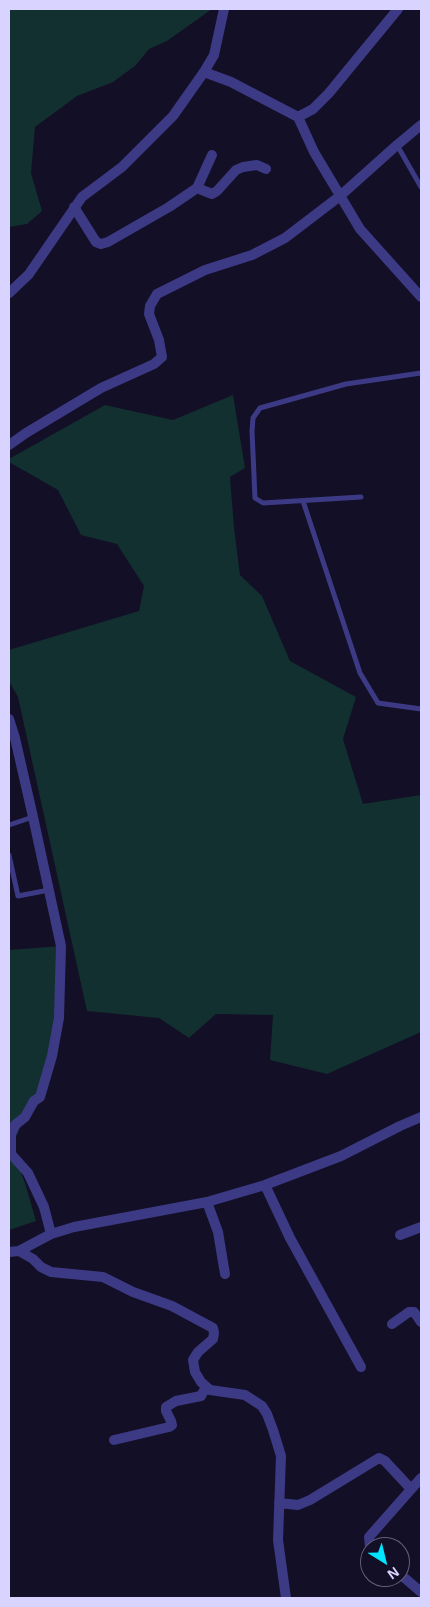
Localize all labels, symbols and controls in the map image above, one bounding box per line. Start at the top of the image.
north arrow [360,1537,410,1587]
text: N [384,1564,402,1583]

